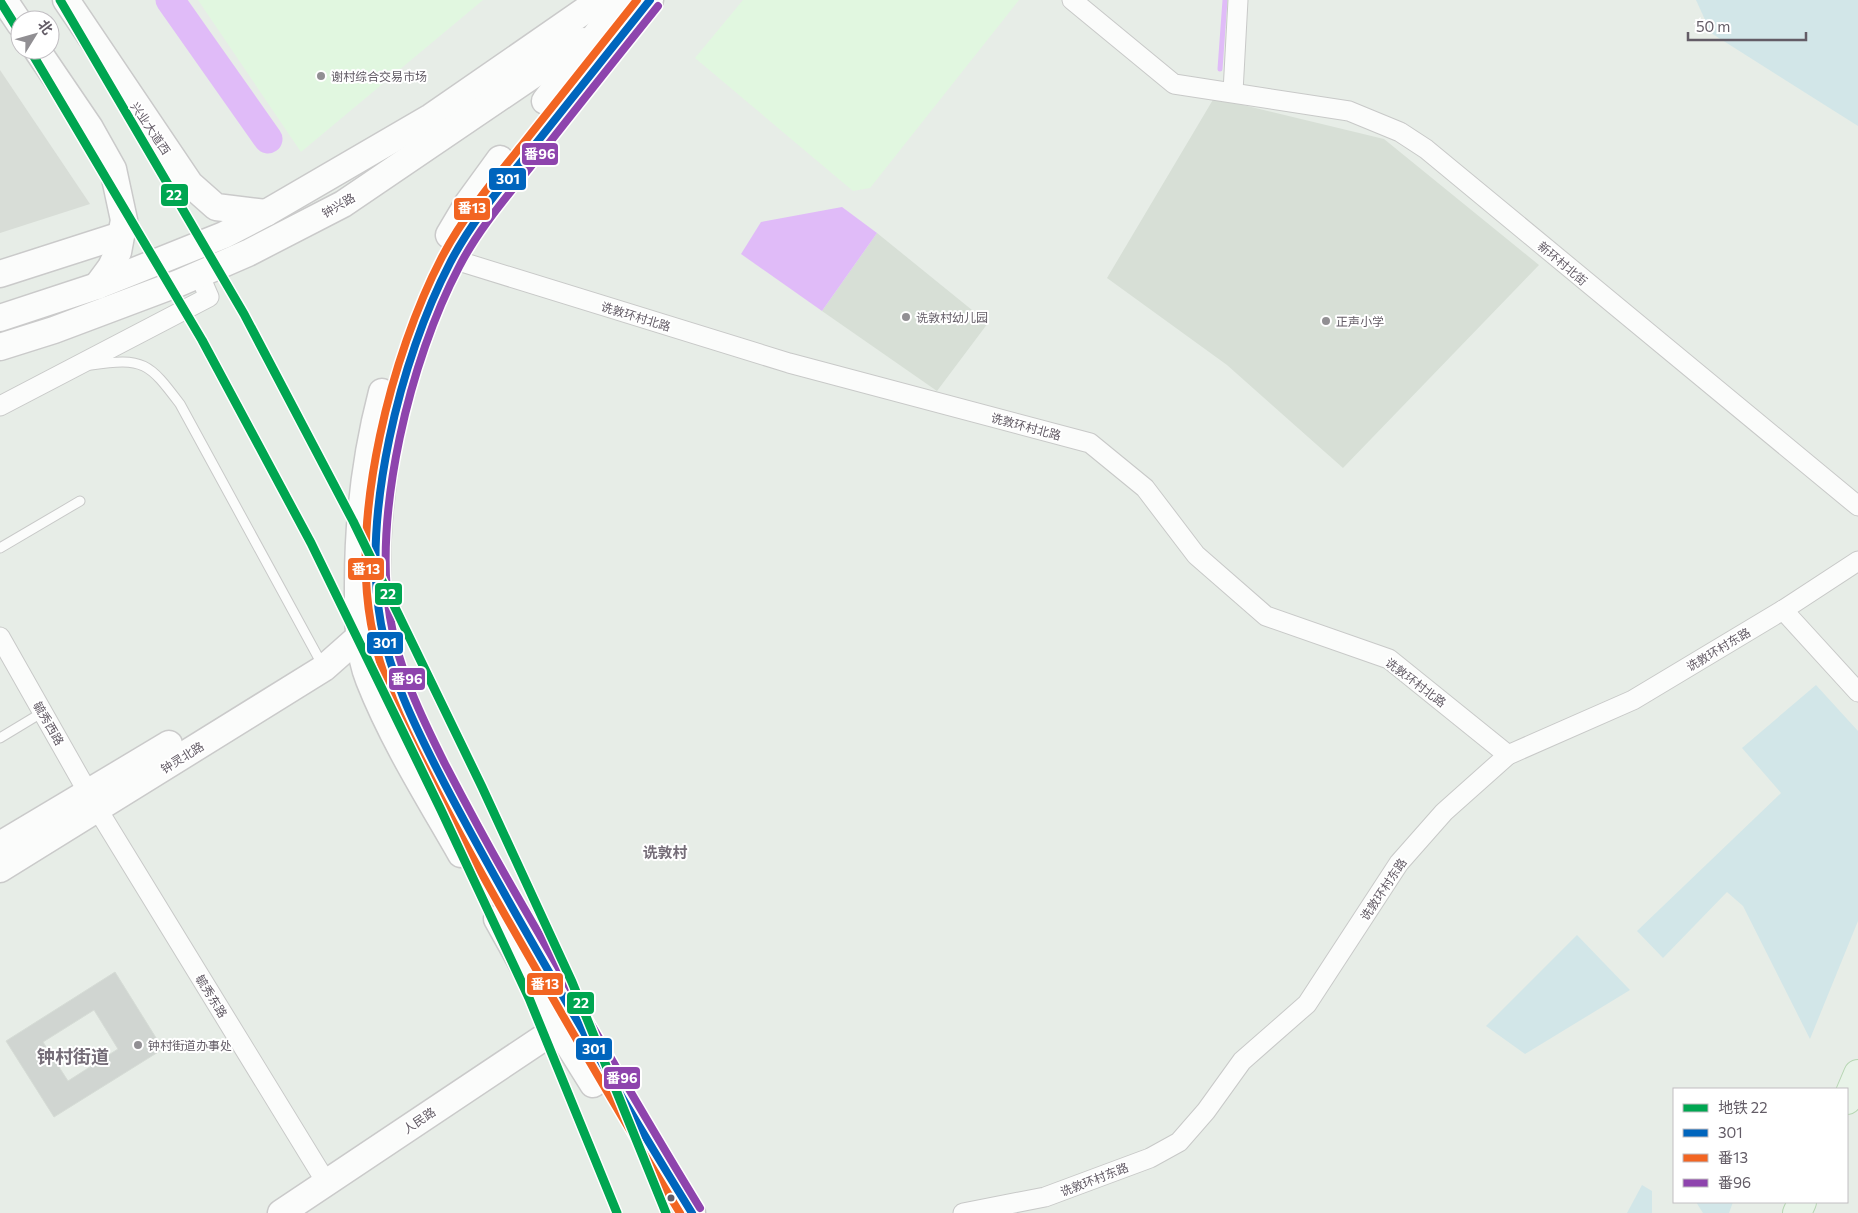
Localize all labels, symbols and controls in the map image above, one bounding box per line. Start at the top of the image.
north arrow [10,10,60,60]
scale bar [1688,10,1806,42]
text: 北 [35,16,57,38]
text: 50 m [1696,17,1730,35]
place label: 谢村综合交易市场 [331,69,427,83]
marker: 谢村综合交易市场 [315,70,327,82]
street label: 兴业大道西 [128,99,174,157]
line badge: 番96 [521,142,559,166]
text: 番96 [524,145,556,162]
line badge: 301 [488,167,527,191]
text: 301 [496,170,520,187]
line badge: 22 [160,183,189,207]
text: 22 [166,186,182,203]
street label: 钟兴路 [319,190,357,220]
line badge: 番13 [453,197,491,221]
text: 番13 [458,199,486,216]
street label: 新环村北街 [1536,238,1590,288]
street label: 诜敦环村北路 [600,299,672,333]
place label: 诜敦村幼儿园 [916,310,988,324]
marker: 诜敦村幼儿园 [900,311,912,323]
place label: 正声小学 [1336,314,1384,328]
marker: 正声小学 [1320,315,1332,327]
street label: 诜敦环村北路 [989,410,1063,442]
line badge: 番13 [347,557,385,581]
text: 番13 [352,560,380,577]
line badge: 22 [374,582,403,606]
text: 22 [380,585,396,602]
street label: 诜敦环村东路 [1684,624,1752,674]
line badge: 301 [366,631,404,655]
text: 301 [373,634,397,651]
street label: 诜敦环村北路 [1383,655,1449,709]
line badge: 番96 [388,667,426,691]
text: 番96 [391,670,423,687]
street label: 毓秀西路 [31,699,67,747]
street label: 钟灵北路 [158,738,206,776]
district label: 诜敦村 [642,843,688,861]
street label: 诜敦环村东路 [1357,855,1409,923]
street label: 毓秀东路 [193,972,231,1020]
line badge: 番13 [526,972,564,996]
text: 番13 [531,975,559,992]
line badge: 22 [566,991,595,1015]
text: 22 [573,994,589,1011]
line badge: 301 [575,1037,613,1061]
place label: 钟村街道办事处 [148,1038,232,1052]
marker: 钟村街道办事处 [132,1039,144,1051]
text: 301 [582,1040,606,1057]
district label: 钟村街道 [37,1045,109,1067]
line badge: 番96 [603,1066,641,1090]
text: 番96 [606,1069,638,1086]
legend [1673,1088,1848,1203]
text: 地铁 22 [1718,1098,1768,1116]
street label: 人民路 [400,1104,438,1136]
text: 301 [1718,1123,1743,1141]
text: 番13 [1718,1148,1748,1166]
street label: 诜敦环村东路 [1058,1160,1130,1198]
text: 番96 [1718,1173,1751,1191]
unlabelled marker [666,1193,676,1203]

